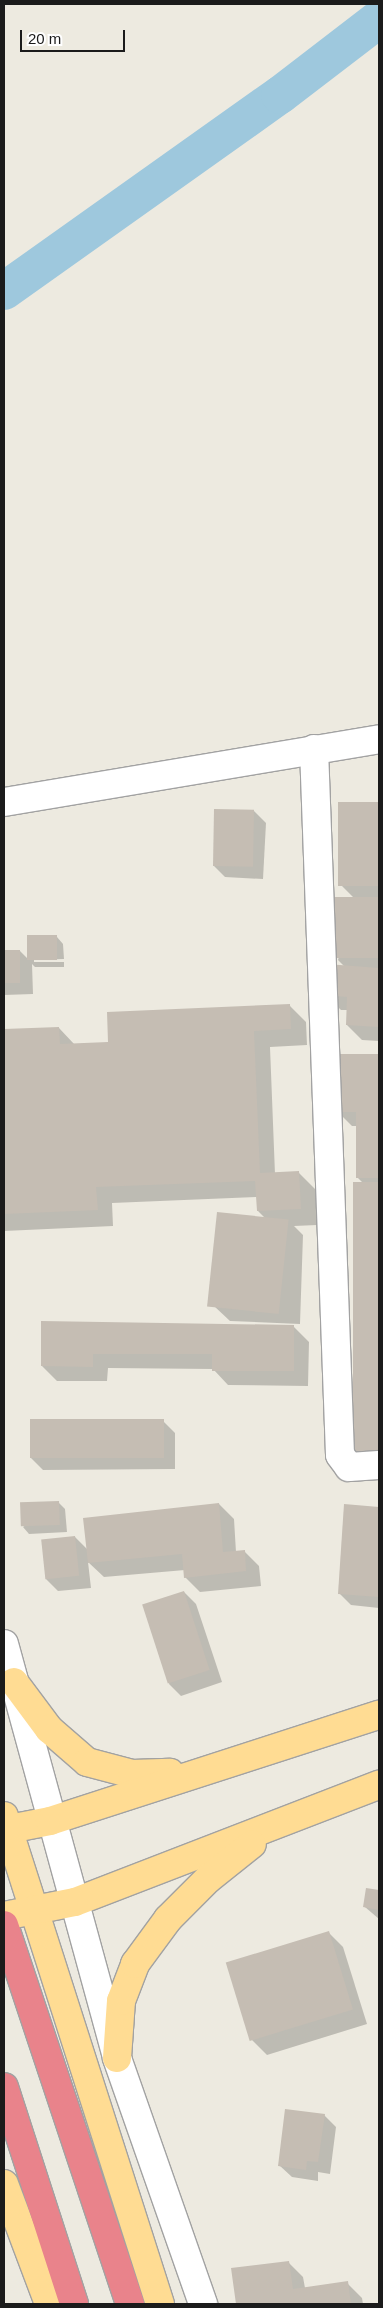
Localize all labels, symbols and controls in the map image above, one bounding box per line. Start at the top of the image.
scale bar [22,20,128,52]
text: 20 m [28,30,61,47]

